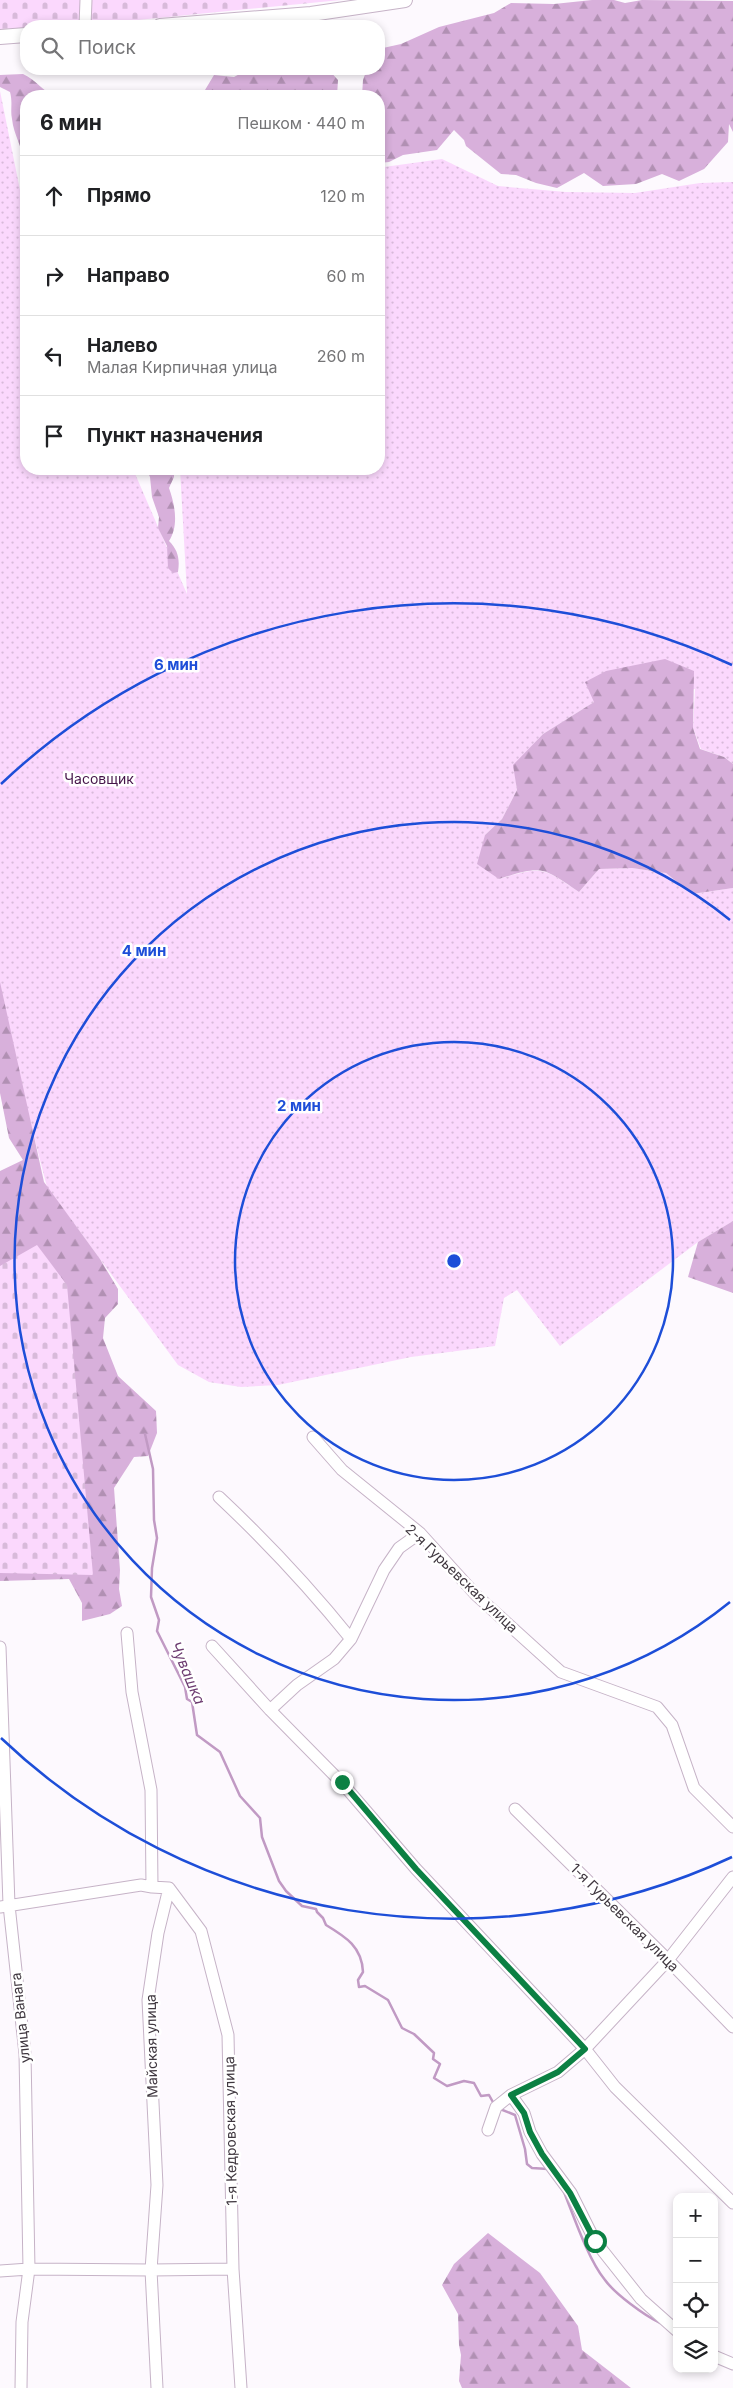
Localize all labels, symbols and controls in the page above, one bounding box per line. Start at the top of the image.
search box [20,20,385,75]
icon: search [38,34,66,62]
text: Поиск [78,36,136,59]
text: 6 мин [40,110,102,135]
text: Пешком · 440 m [238,113,365,133]
icon: ahead [40,182,68,210]
text: Прямо [87,184,151,207]
text: 120 m [320,186,365,206]
icon: right [40,262,68,290]
text: Направо [87,264,170,287]
text: 60 m [326,266,365,286]
text: Налево [87,334,158,357]
icon: left [40,342,68,370]
text: 260 m [317,346,365,366]
text: Малая Кирпичная улица [87,357,277,377]
icon: arrive [40,422,68,450]
text: Пункт назначения [87,424,263,447]
text: 6 мин [154,655,198,674]
park label: Часовщик [64,770,134,787]
text: 4 мин [122,941,166,960]
text: 2 мин [277,1096,321,1115]
centre of rings [445,1252,463,1270]
street label: 2-я Гурьевская улица [402,1520,522,1636]
water label: Чувашка [166,1639,210,1707]
route end [331,1771,354,1794]
street label: 1-я Гурьевская улица [567,1859,683,1975]
street label: улица Ванага [7,1972,33,2064]
street label: Майская улица [142,1994,160,2098]
street label: 1-я Кедровская улица [220,2056,240,2206]
map controls [673,2193,718,2373]
button: + [673,2193,718,2238]
route start [584,2230,607,2253]
button: − [673,2238,718,2283]
button: locate [673,2283,718,2328]
button: layers [673,2328,718,2373]

